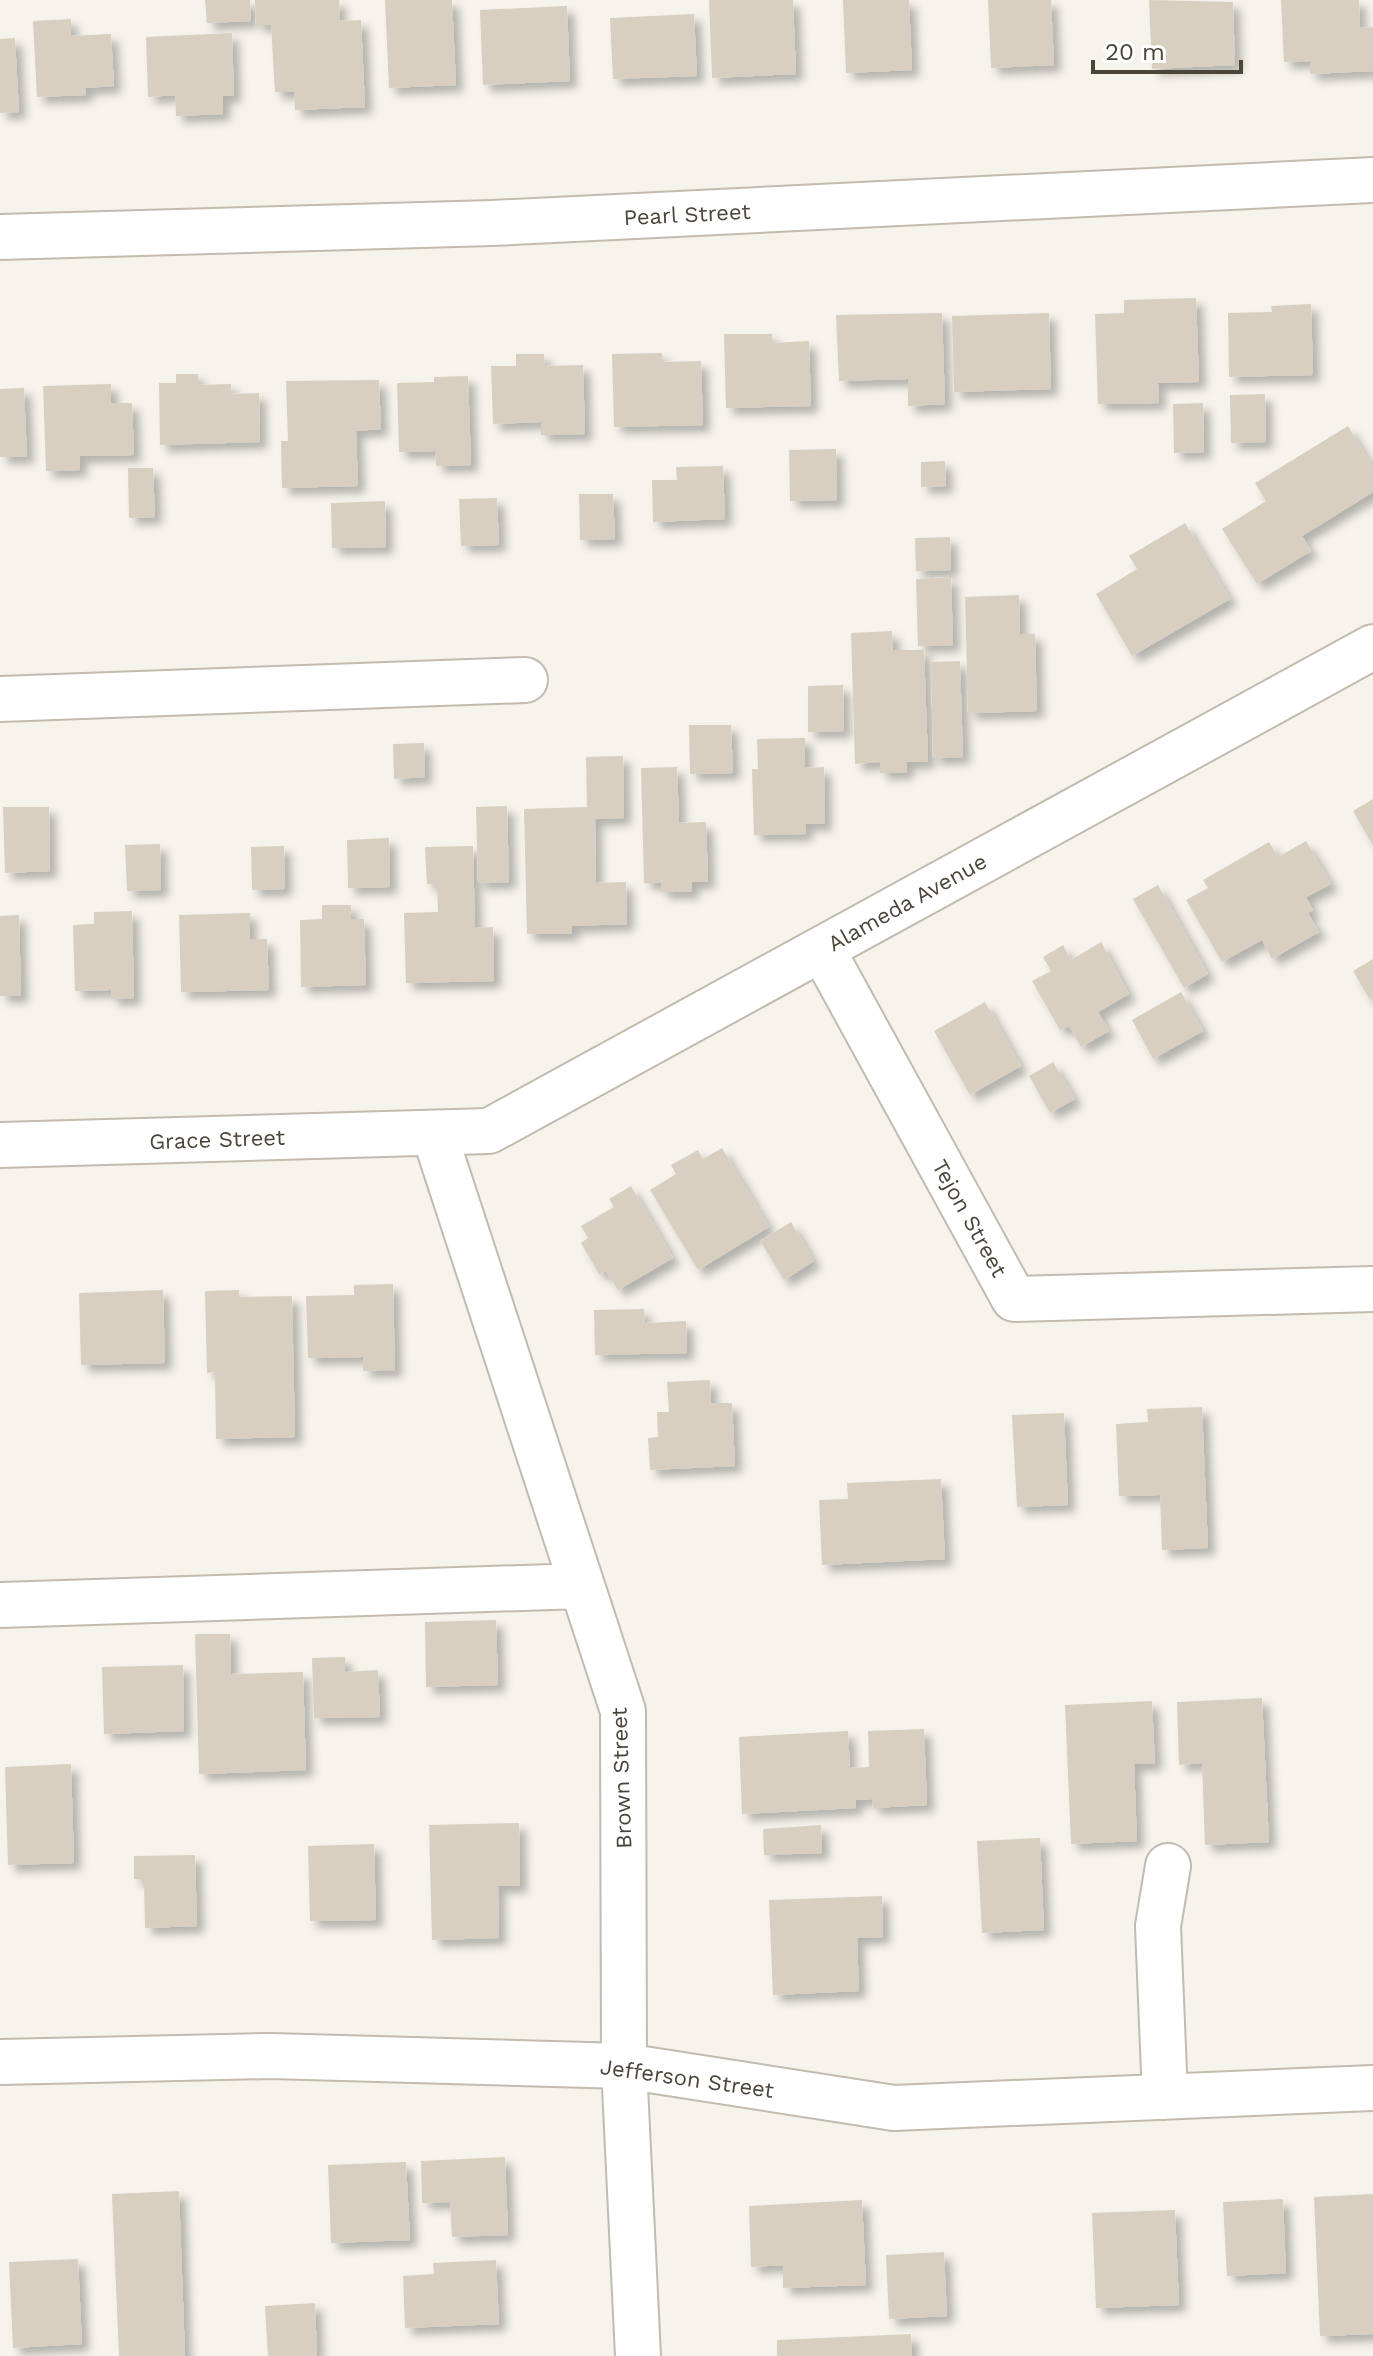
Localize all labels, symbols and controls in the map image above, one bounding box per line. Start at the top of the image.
scale bar [1093,24,1241,74]
text: 20 m [1105,38,1165,66]
street label: Pearl Street [623,199,751,230]
street label: Alameda Avenue [824,848,991,956]
street label: Grace Street [149,1125,285,1154]
street label: Tejon Street [927,1155,1012,1281]
street label: Brown Street [607,1707,636,1849]
street label: Jefferson Street [598,2054,775,2103]

